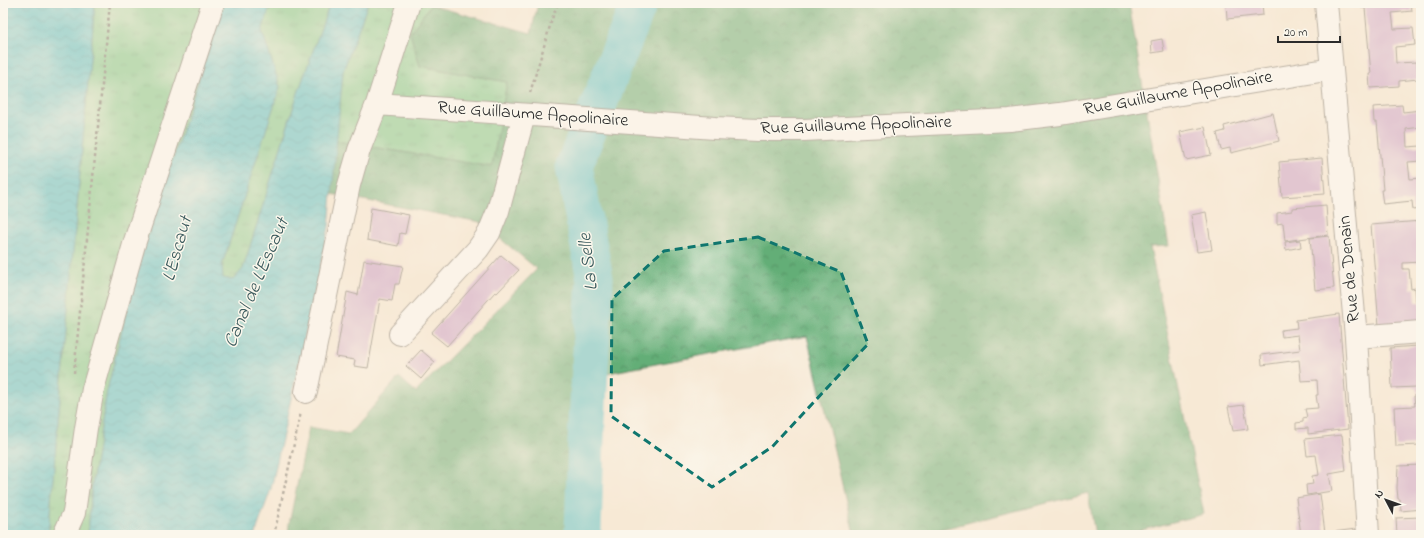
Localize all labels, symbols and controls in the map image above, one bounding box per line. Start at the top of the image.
scale bar [1278,18,1340,44]
text: 20 m [1284,24,1307,42]
street label: Rue Guillaume Appolinaire [1082,64,1275,123]
street label: Rue Guillaume Appolinaire [437,95,630,135]
street label: Rue Guillaume Appolinaire [760,110,953,142]
water label: L'Escaut [156,212,201,284]
water label: Canal de L'Escaut [218,213,297,352]
street label: Rue de Denain [1332,214,1368,324]
water label: La Selle [572,230,606,292]
north arrow [1366,480,1406,520]
text: N [1371,486,1388,502]

